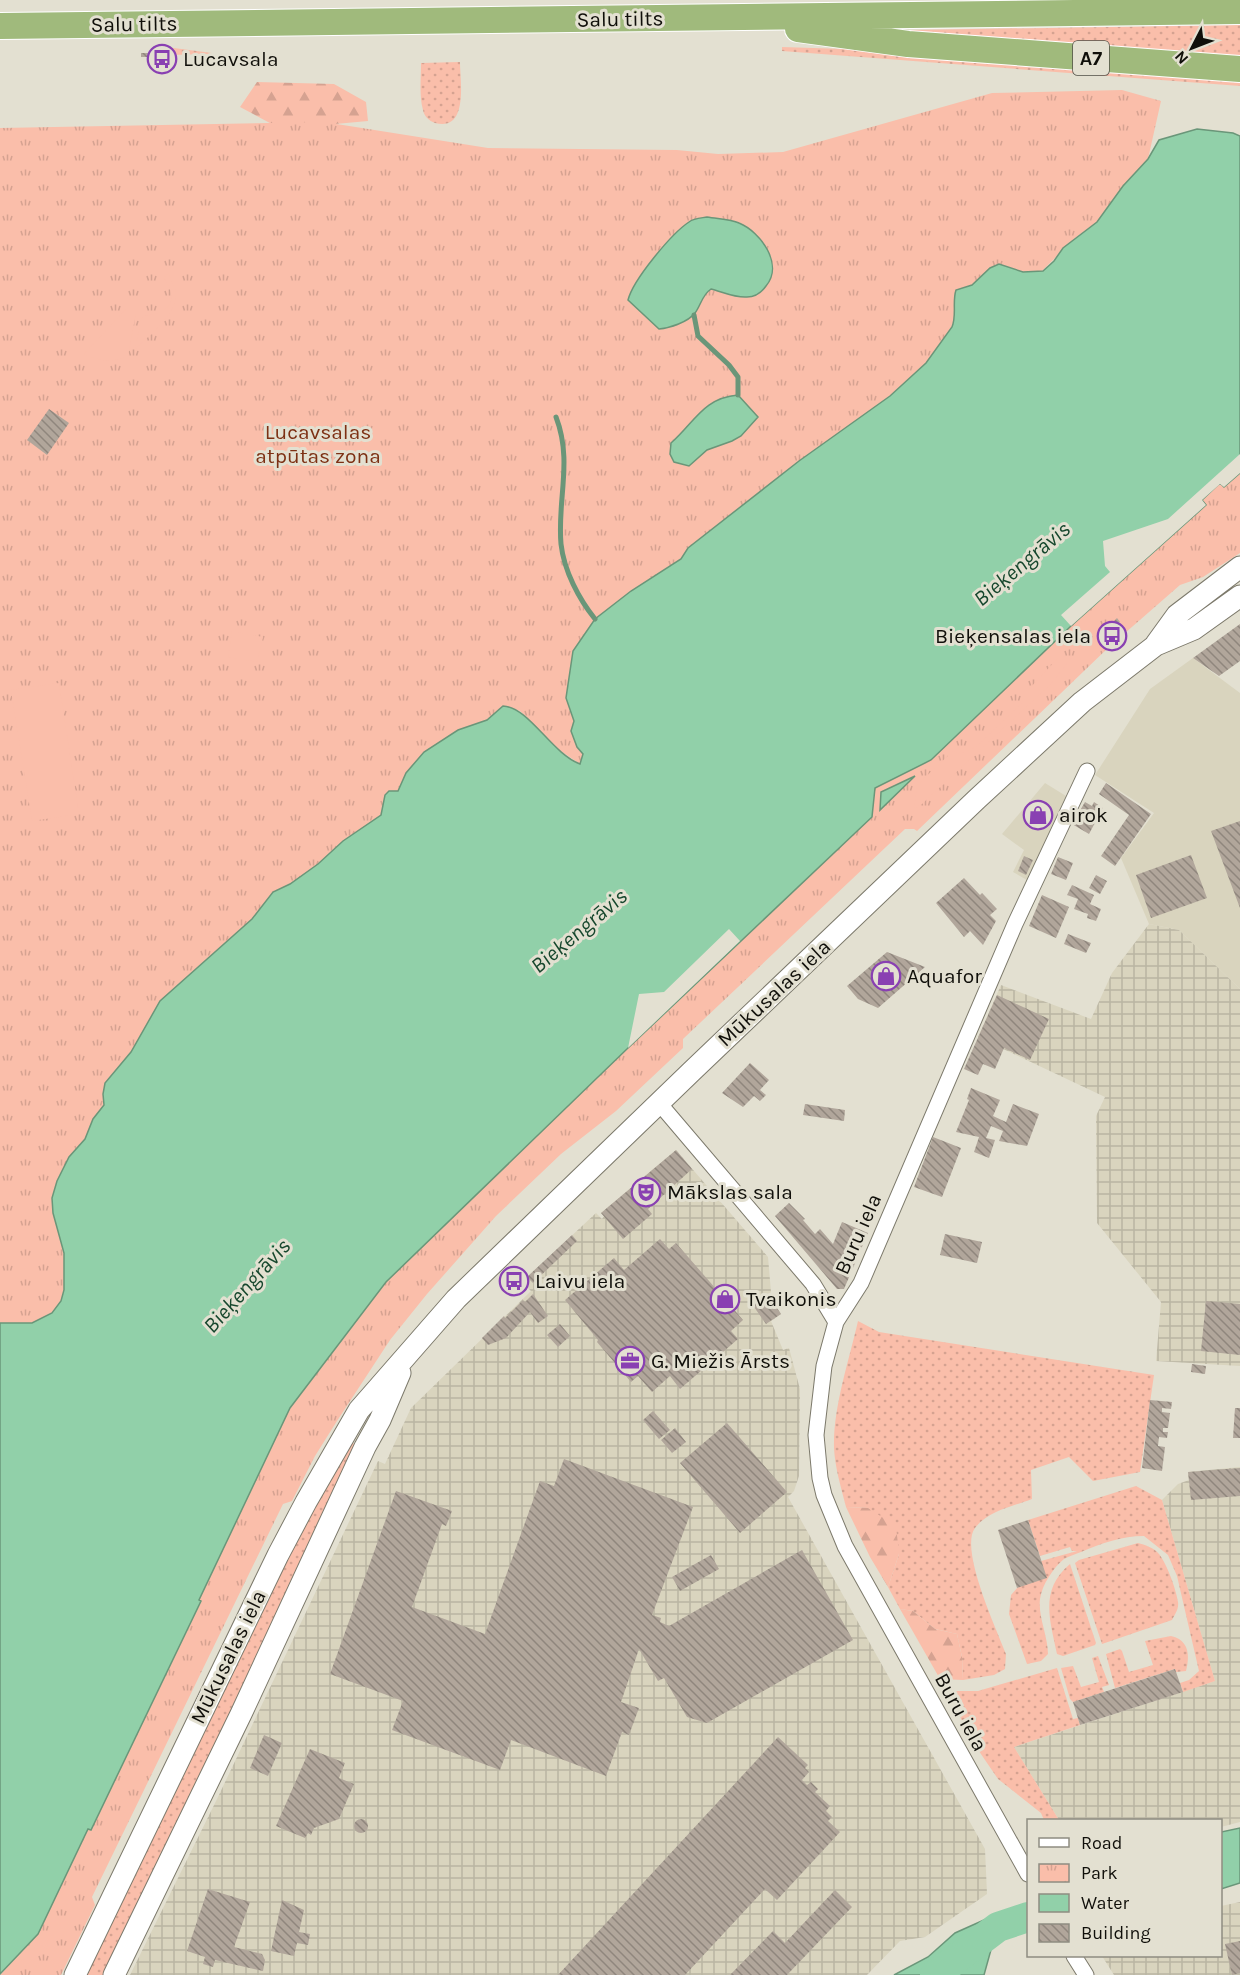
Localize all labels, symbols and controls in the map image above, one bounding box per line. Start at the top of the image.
street label: Salu tilts [576,6,664,32]
street label: Salu tilts [90,11,178,37]
north arrow [1162,18,1222,78]
road number: A7 [1073,41,1109,75]
bus stop icon: Lucavsala [146,43,178,75]
place label: Lucavsala [183,47,279,71]
text: N [1170,47,1192,68]
park label: Lucavsalas atpūtas zona [255,420,381,468]
water label: Bieķengrāvis [969,516,1075,612]
bus stop icon: Bieķensalas iela [1096,620,1128,652]
place label: Bieķensalas iela [935,624,1091,648]
shop icon: airok [1022,799,1054,831]
place label: airok [1059,803,1108,827]
water label: Bieķengrāvis [526,883,632,979]
street label: Mūkusalas iela [713,935,835,1051]
shop icon: Aquafor [870,960,902,992]
place label: Aquafor [907,964,982,988]
theatre icon: Mākslas sala [630,1176,662,1208]
place label: Mākslas sala [667,1180,793,1204]
street label: Buru iela [830,1190,886,1278]
water label: Bieķengrāvis [198,1234,296,1338]
bus stop icon: Laivu iela [498,1265,530,1297]
place label: Laivu iela [535,1269,625,1293]
shop icon: Tvaikonis [709,1283,741,1315]
place label: Tvaikonis [746,1287,837,1311]
office icon: G. Miežis Ārsts [614,1345,646,1377]
place label: G. Miežis Ārsts [651,1349,790,1373]
street label: Mūkusalas iela [185,1586,271,1728]
street label: Buru iela [930,1669,992,1755]
legend [1027,1819,1222,1957]
text: Road [1081,1832,1122,1854]
text: Park [1081,1862,1118,1884]
text: Water [1081,1892,1129,1914]
text: Building [1081,1922,1151,1944]

